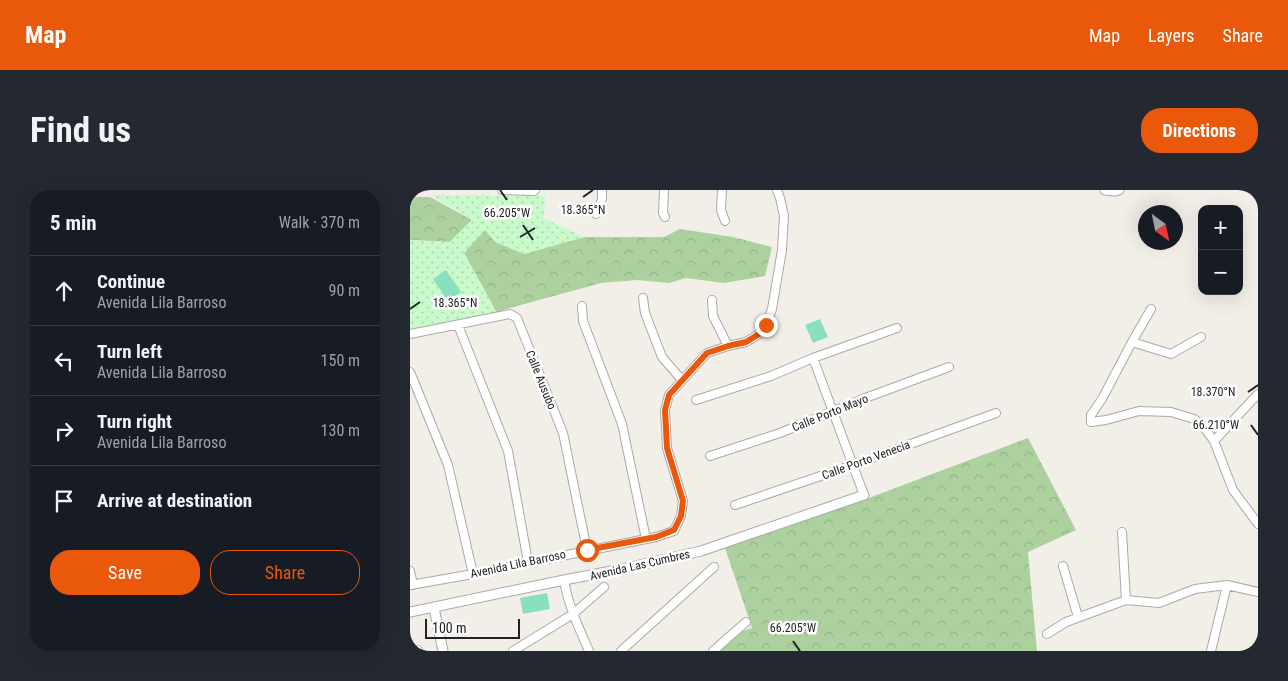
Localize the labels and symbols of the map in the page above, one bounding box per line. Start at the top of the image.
text: 18.365°N [561,203,605,217]
north arrow [1138,205,1183,250]
text: 66.205°W [484,206,530,220]
text: 18.365°N [433,296,477,310]
route end [755,314,778,337]
street label: Calle Ausubo [523,348,559,412]
text: 18.370°N [1191,385,1235,399]
street label: Calle Porto Mayo [790,391,870,435]
text: 66.210°W [1193,418,1239,432]
street label: Calle Porto Venecia [820,437,912,482]
route start [576,539,599,562]
street label: Avenida Lila Barroso [469,547,567,581]
street label: Avenida Las Cumbres [589,547,691,583]
scale bar [425,616,520,639]
text: 66.205°W [770,621,816,635]

